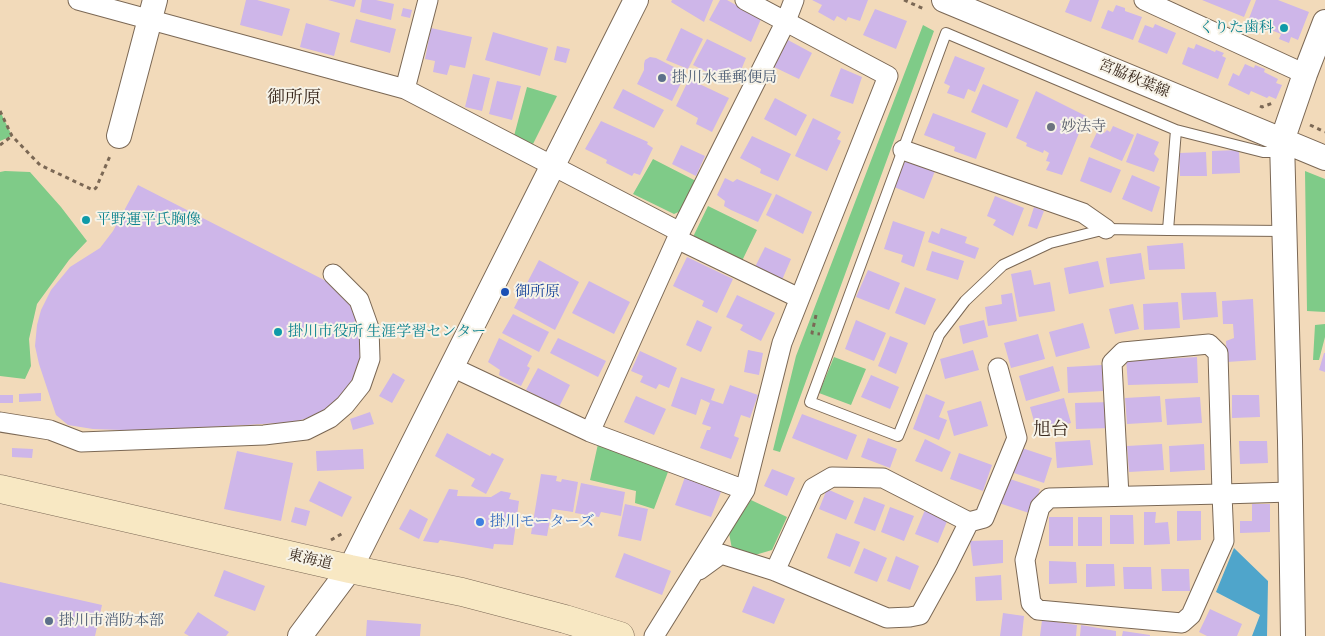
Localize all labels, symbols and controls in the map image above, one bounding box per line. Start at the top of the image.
place label: くりた歯科 [1199,19,1274,37]
marker: くりた歯科 [1278,22,1290,34]
street label: 宮脇秋葉線 [1096,56,1172,102]
place label: 掛川水垂郵便局 [672,69,777,87]
marker: 掛川水垂郵便局 [656,72,668,84]
district label: 御所原 [267,88,321,110]
place label: 妙法寺 [1061,118,1106,136]
marker: 妙法寺 [1045,121,1057,133]
place label: 平野運平氏胸像 [96,211,201,229]
marker: 平野運平氏胸像 [80,214,92,226]
place label: 御所原 [515,283,560,301]
marker: 御所原 [499,286,511,298]
place label: 掛川市役所 生涯学習センター [288,323,486,341]
marker: 掛川市役所 生涯学習センター [272,326,284,338]
district label: 旭台 [1033,420,1069,442]
place label: 掛川モーターズ [490,513,594,531]
marker: 掛川モーターズ [474,516,486,528]
street label: 東海道 [286,546,334,574]
place label: 掛川市消防本部 [59,612,164,630]
marker: 掛川市消防本部 [43,615,55,627]

